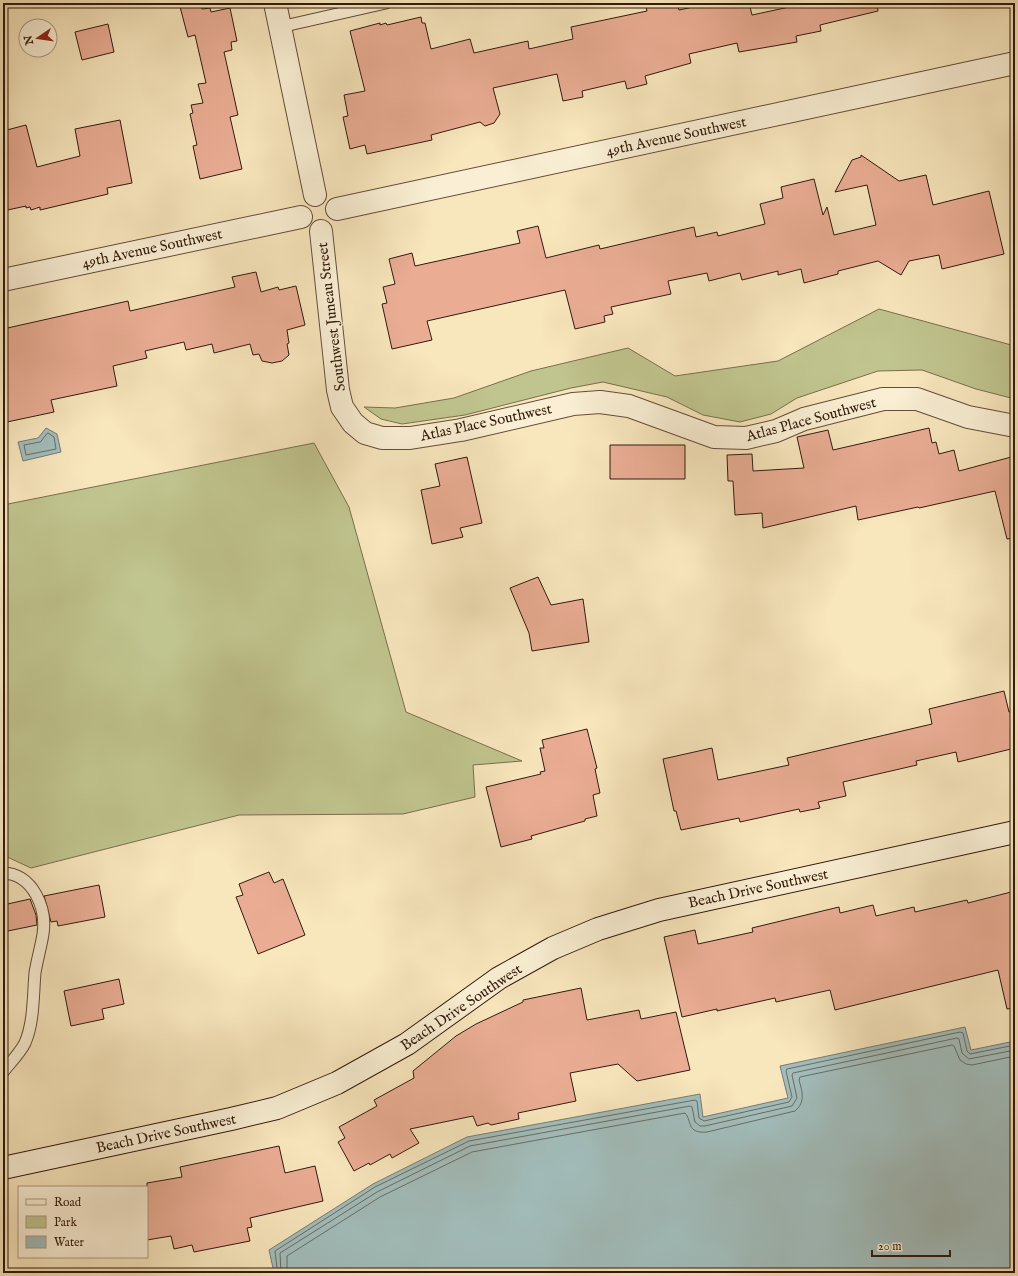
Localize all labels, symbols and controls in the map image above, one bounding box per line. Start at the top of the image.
north arrow [18,18,58,58]
text: N [21,33,37,47]
street label: 49th Avenue Southwest [604,112,748,161]
street label: 49th Avenue Southwest [80,224,224,273]
street label: Southwest Juneau Street [313,241,350,393]
street label: Atlas Place Southwest [743,393,878,446]
street label: Atlas Place Southwest [418,399,554,446]
street label: Beach Drive Southwest [686,864,830,913]
street label: Beach Drive Southwest [397,960,526,1055]
street label: Beach Drive Southwest [94,1109,238,1158]
legend [18,1186,148,1258]
text: Road [54,1195,82,1210]
text: Park [54,1215,77,1230]
scale bar [872,1232,950,1258]
text: Water [54,1235,85,1250]
text: 20 m [878,1239,901,1254]

